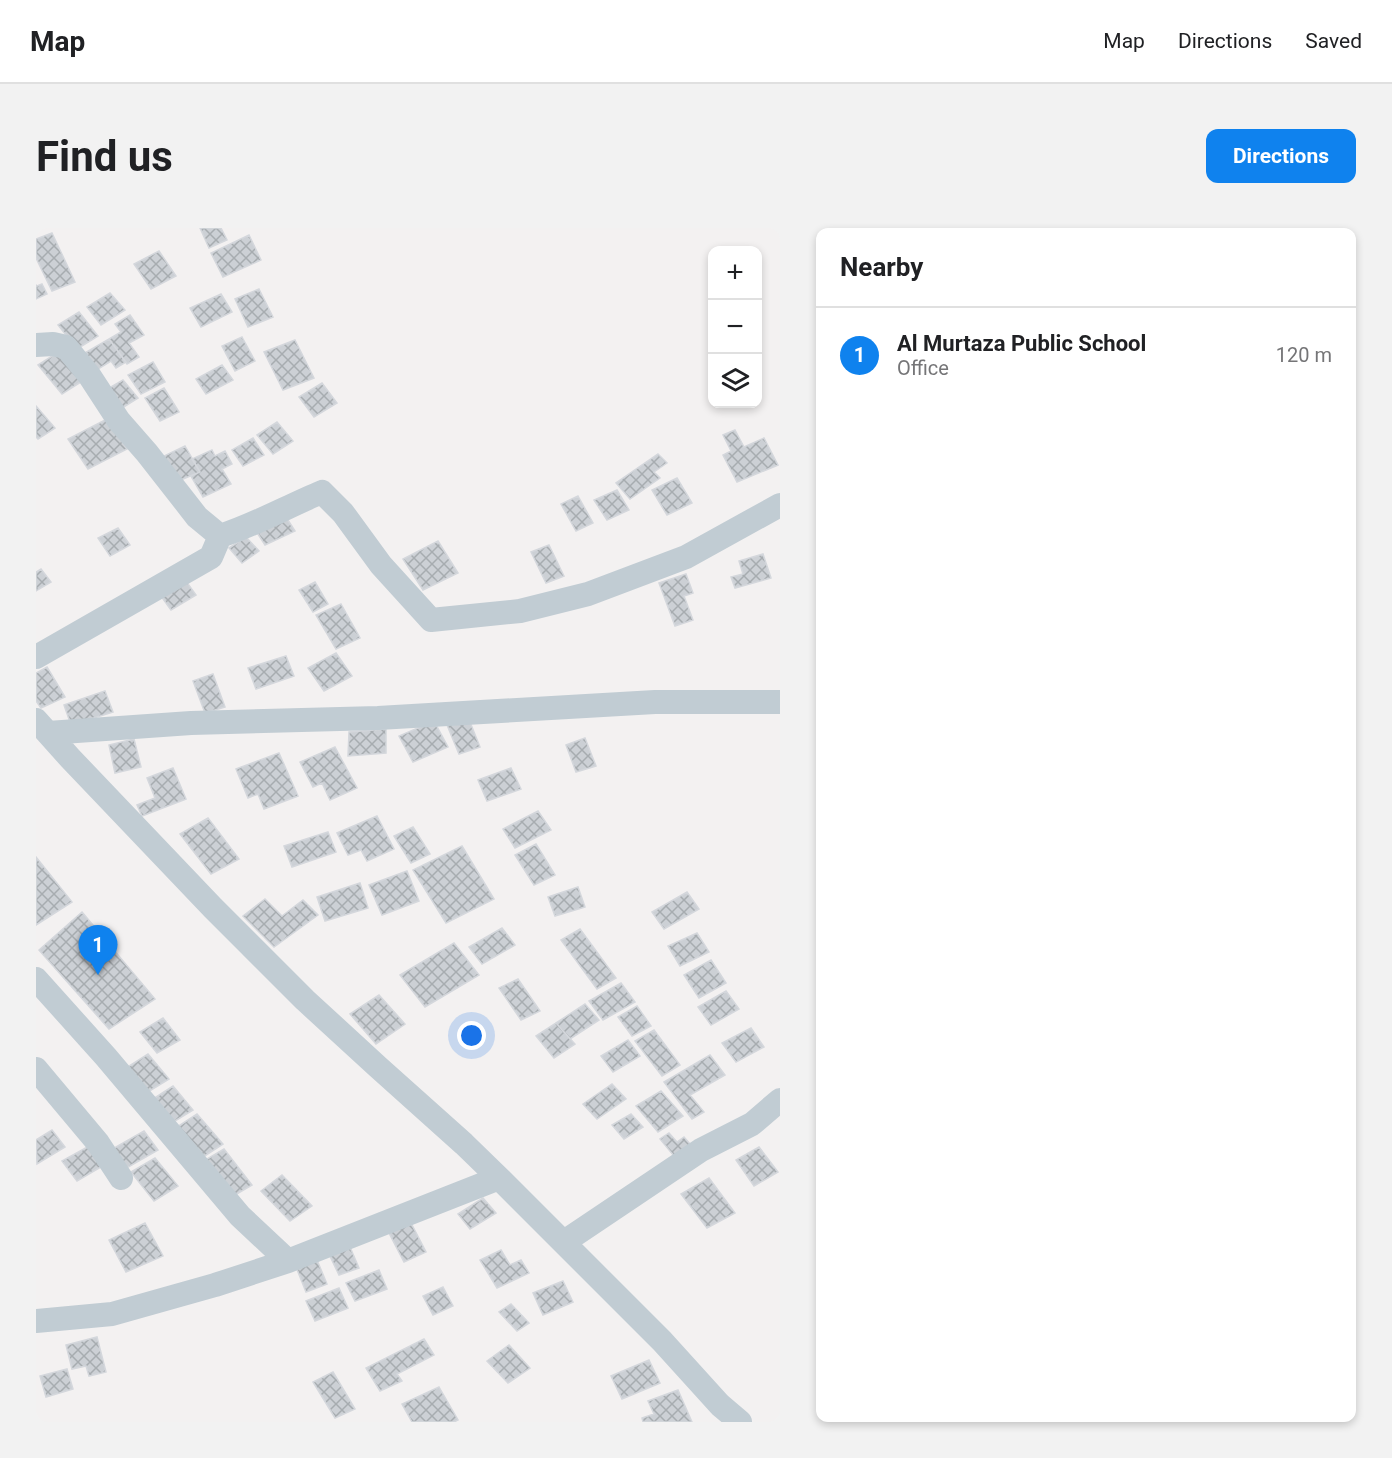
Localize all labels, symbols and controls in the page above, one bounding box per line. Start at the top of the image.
text: Map [30,25,85,58]
text: Map [1103,29,1145,53]
text: Directions [1178,29,1272,53]
text: Saved [1305,29,1362,53]
button: Directions [1206,129,1356,183]
text: Find us [36,132,173,181]
map controls [708,246,762,408]
button: + [708,246,762,300]
text: Nearby [840,252,923,282]
button: − [708,300,762,354]
text: Al Murtaza Public School [897,331,1146,356]
text: 1 [854,343,865,367]
text: 120 m [1276,343,1332,367]
button: layers [708,354,762,408]
text: Office [897,356,949,380]
pin: 1 [78,926,118,975]
your location [457,1021,486,1050]

